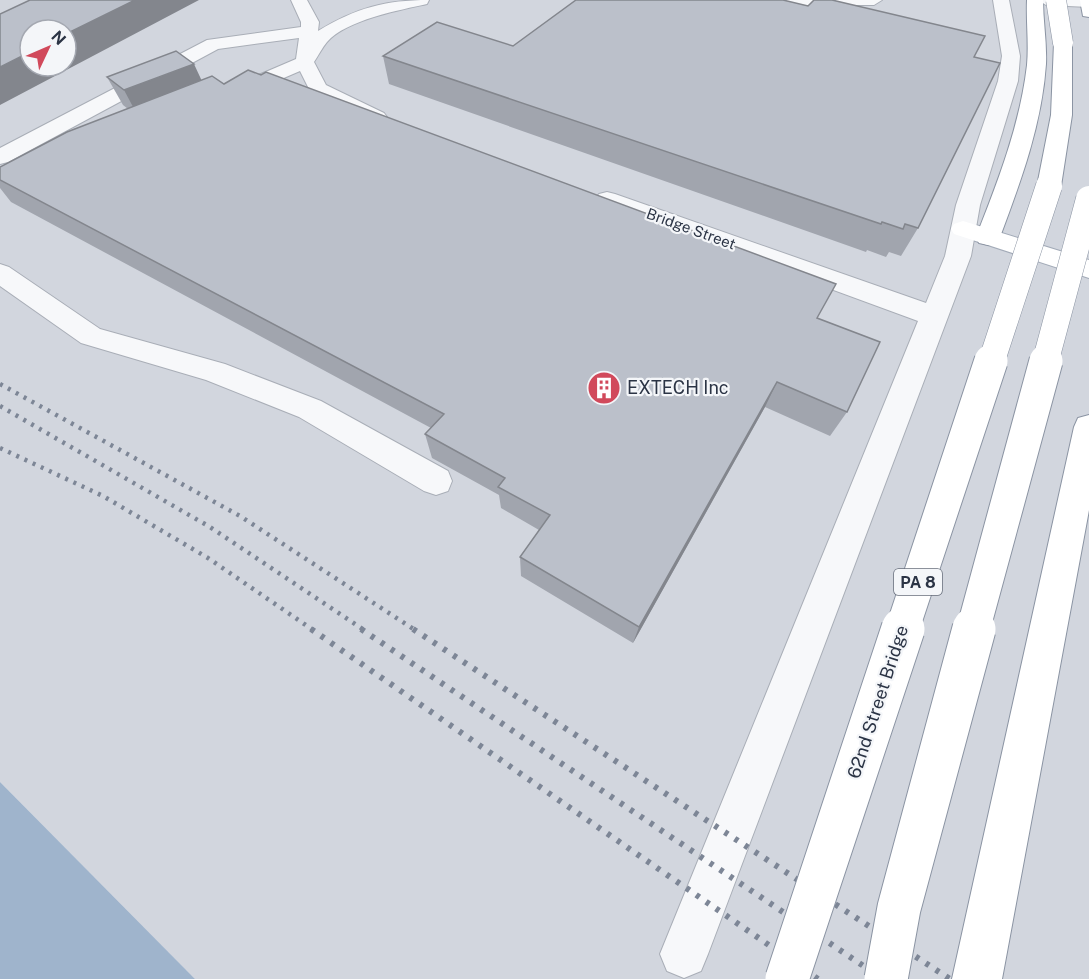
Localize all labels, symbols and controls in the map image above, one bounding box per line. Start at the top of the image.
north arrow [18,18,78,78]
text: N [47,27,70,49]
street label: Bridge Street [644,205,738,253]
building icon: EXTECH Inc [586,370,622,406]
place label: EXTECH Inc [627,377,729,398]
road number: PA 8 [894,569,942,595]
street label: 62nd Street Bridge [843,623,912,781]

